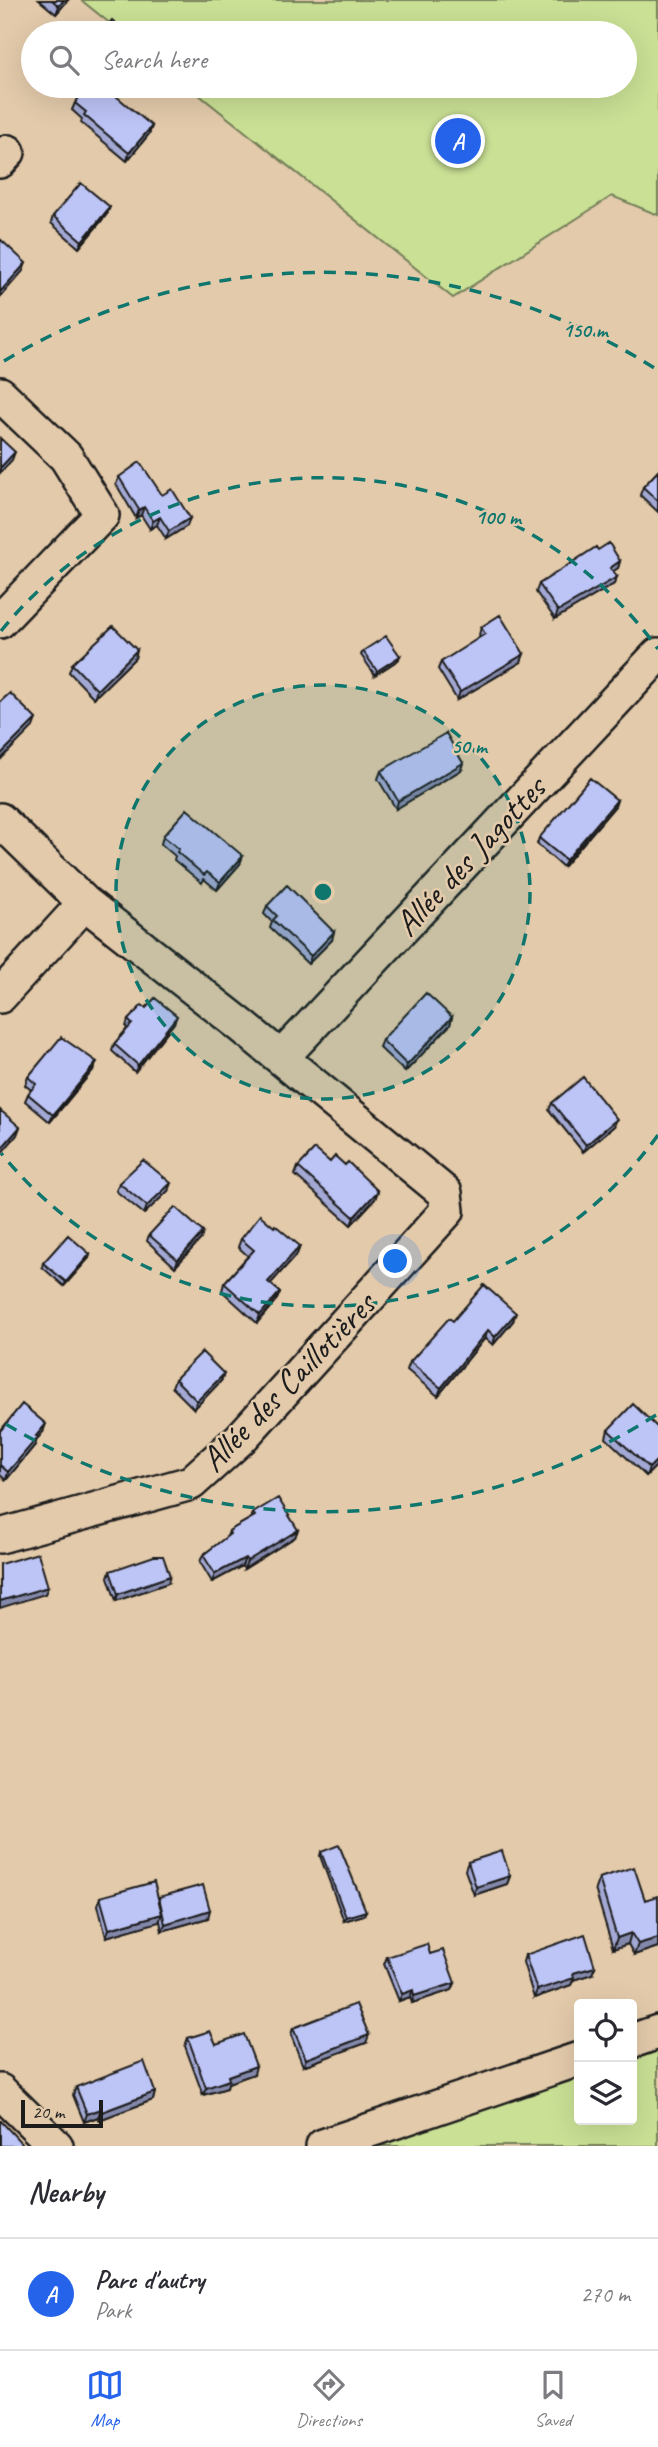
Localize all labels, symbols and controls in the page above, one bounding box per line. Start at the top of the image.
search box [21,21,637,98]
icon: search [45,41,83,79]
text: Search here [101,43,207,76]
pin: A [435,115,481,167]
text: 150 m [562,317,610,343]
text: 100 m [475,504,523,530]
text: 50 m [451,733,489,759]
street label: Allée des Jagottes [384,764,558,945]
centre of rings [311,880,335,904]
your location [378,1244,412,1278]
street label: Allée des Caillotières [191,1280,387,1481]
map controls [574,1999,637,2125]
button: locate [574,1999,637,2062]
button: layers [574,2062,637,2125]
scale bar [21,2097,103,2129]
text: 20 m [32,2100,64,2124]
text: Nearby [28,2173,104,2211]
text: Parc d'autry [95,2263,204,2296]
text: A [45,2280,57,2309]
text: 270 m [581,2280,630,2309]
text: Park [95,2296,131,2325]
tab: Map [86,2366,124,2432]
tab: Directions [296,2366,362,2432]
tab: Saved [534,2366,572,2432]

